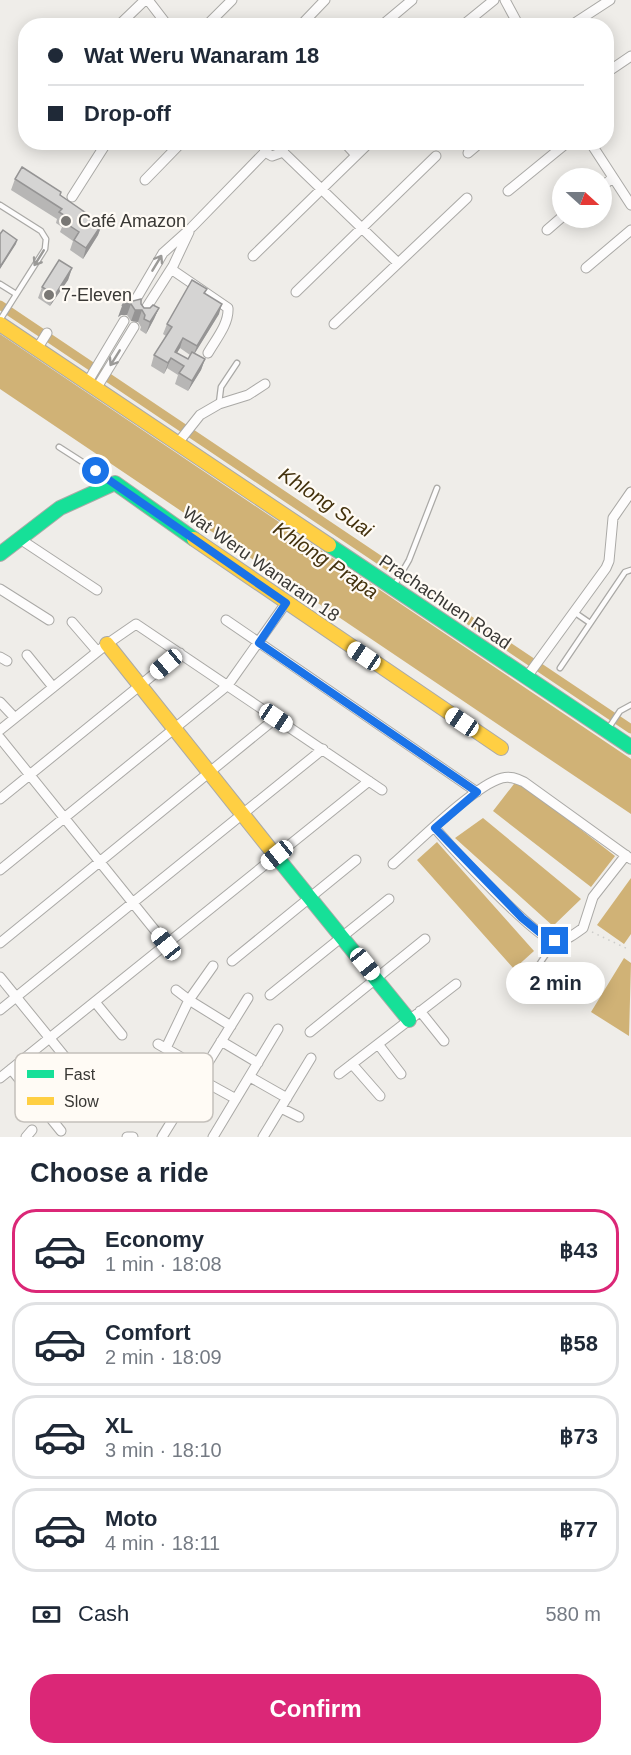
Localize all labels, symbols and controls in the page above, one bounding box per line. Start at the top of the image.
text: Wat Weru Wanaram 18 [84,43,319,68]
text: Drop-off [84,101,171,126]
north arrow [552,168,612,228]
map controls [552,168,612,228]
place label: Café Amazon [78,211,186,231]
marker: Café Amazon [59,214,73,228]
one-way arrow [32,249,44,266]
one-way arrow [152,255,164,272]
place label: 7-Eleven [61,285,132,305]
marker: 7-Eleven [42,288,56,302]
one-way arrow [108,349,120,366]
route start [82,457,109,484]
water label: Khlong Suai [275,463,377,542]
street label: Wat Weru Wanaram 18 [179,502,343,626]
water label: Khlong Prapa [270,517,382,603]
street label: Prachachuen Road [376,551,514,653]
car [344,638,384,674]
car [146,646,186,682]
car [256,700,296,736]
car [442,704,482,740]
car [257,837,297,873]
car [148,924,184,964]
route end [541,927,568,954]
car [347,944,383,984]
callout: 2 min [506,962,604,1004]
text: 2 min [529,972,582,994]
legend [15,1053,213,1122]
text: Fast [64,1066,96,1083]
text: Slow [64,1093,99,1110]
text: Choose a ride [30,1158,209,1188]
icon: car [33,1224,87,1278]
text: Economy [105,1227,204,1252]
text: ฿43 [560,1238,598,1263]
text: 1 min · 18:08 [105,1253,222,1275]
icon: car [33,1317,87,1371]
text: Comfort [105,1320,191,1345]
text: ฿58 [560,1331,598,1356]
text: 2 min · 18:09 [105,1346,222,1368]
icon: car [33,1410,87,1464]
text: XL [105,1413,133,1438]
text: ฿73 [560,1424,598,1449]
text: 3 min · 18:10 [105,1439,222,1461]
icon: car [33,1503,87,1557]
text: Moto [105,1506,158,1531]
text: ฿77 [560,1517,598,1542]
text: 4 min · 18:11 [105,1532,220,1554]
icon: cash [30,1598,63,1631]
text: Cash [78,1601,129,1626]
text: 580 m [545,1603,601,1625]
button: Confirm [30,1674,601,1743]

